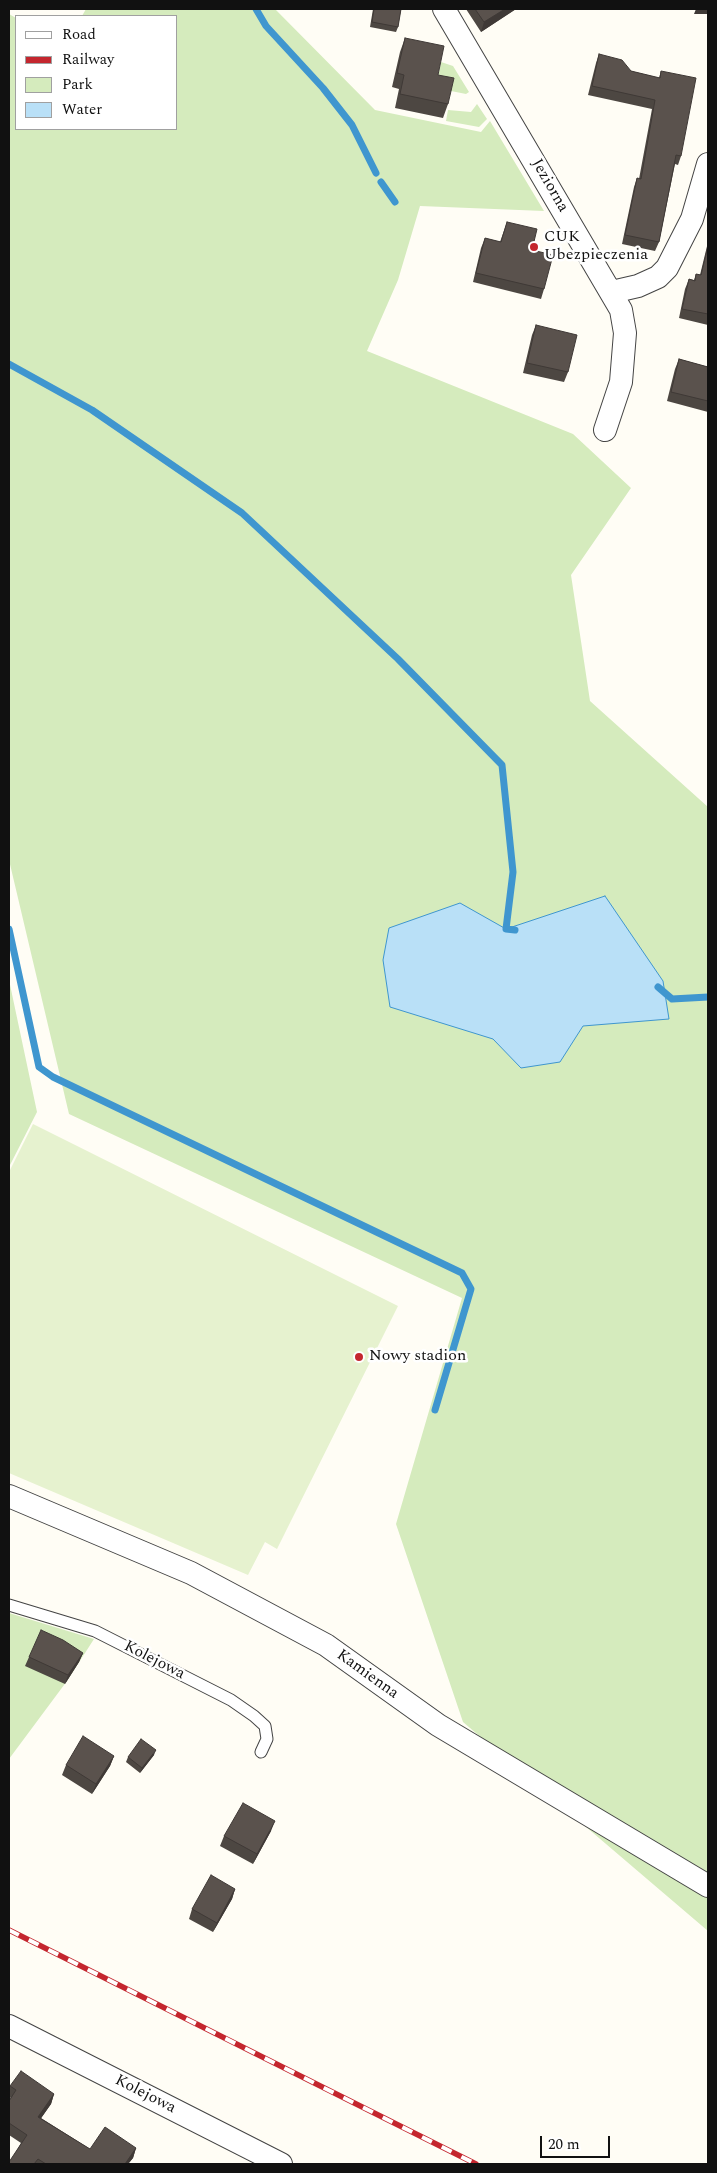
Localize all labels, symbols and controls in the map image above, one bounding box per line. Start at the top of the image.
legend [15,15,178,130]
text: Road [62,23,96,46]
text: Railway [62,48,114,71]
text: Park [62,73,93,96]
text: Water [62,98,102,121]
street label: Jeziorna [526,156,572,216]
place label: CUK Ubezpieczenia [544,228,648,266]
marker: CUK Ubezpieczenia [528,241,540,253]
place label: Nowy stadion [369,1347,466,1367]
marker: Nowy stadion [353,1351,365,1363]
street label: Kolejowa [120,1638,188,1684]
street label: Kamienna [332,1646,402,1704]
street label: Kolejowa [111,2072,179,2118]
scale bar [542,2126,612,2158]
text: 20 m [548,2133,580,2156]

